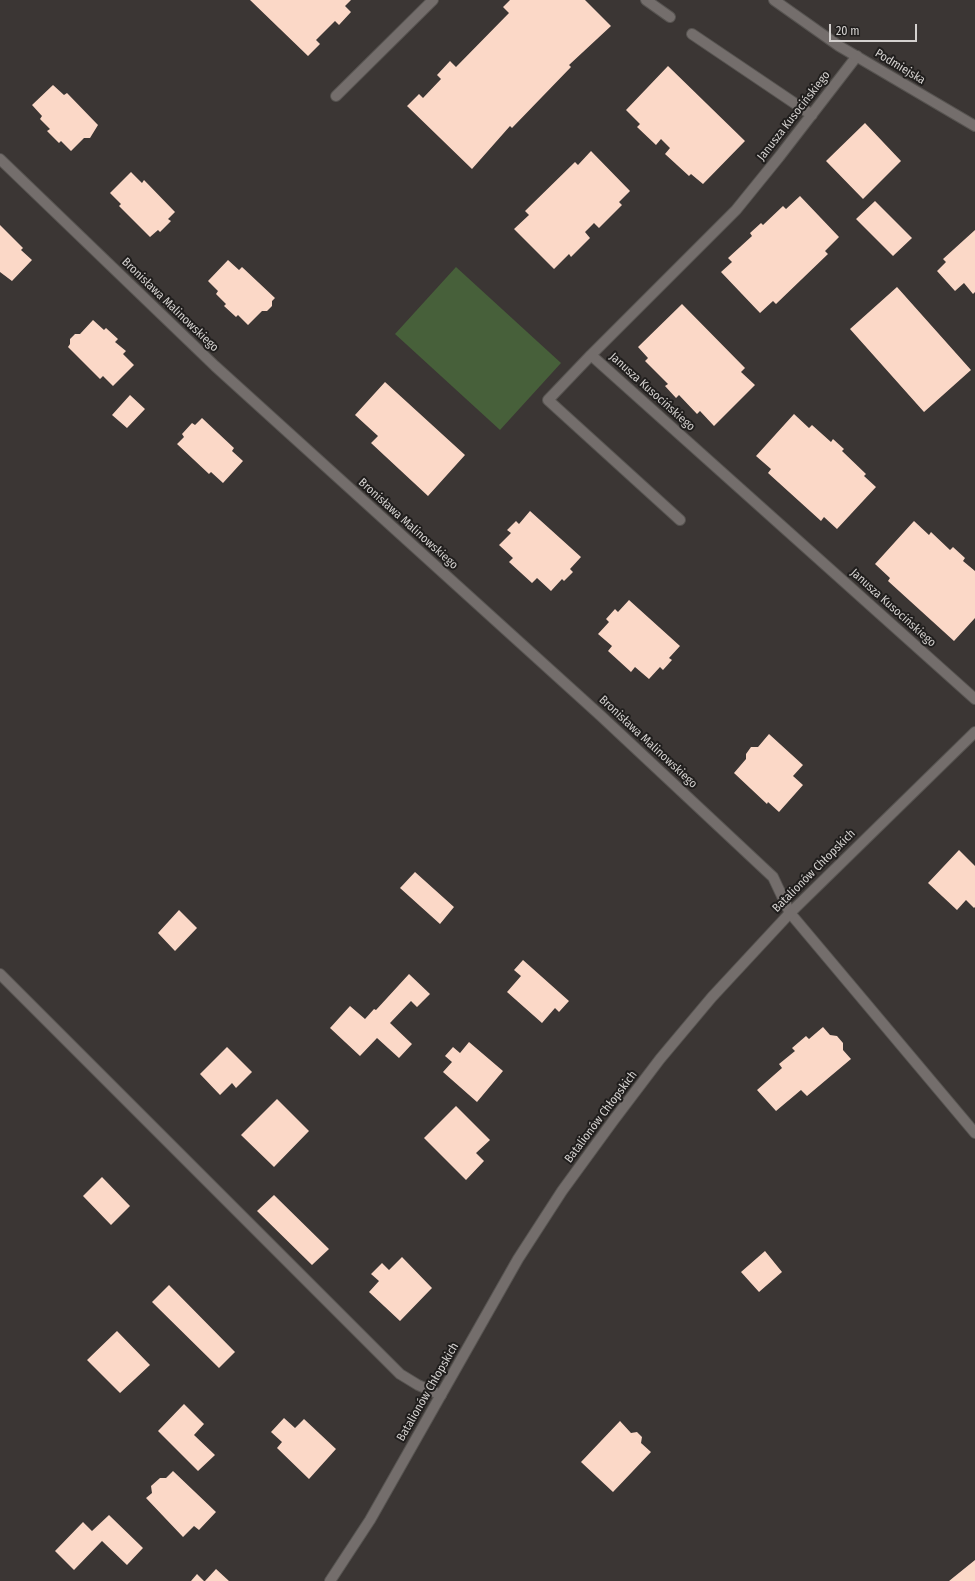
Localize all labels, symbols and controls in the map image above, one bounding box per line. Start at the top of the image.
scale bar [831,16,919,42]
text: 20 m [836,24,860,38]
street label: Podmiejska [872,46,928,88]
street label: Janusza Kusocińskiego [754,68,834,164]
street label: Bronisława Malinowskiego [119,255,221,355]
street label: Janusza Kusocińskiego [606,350,698,434]
street label: Bronisława Malinowskiego [355,475,461,573]
street label: Janusza Kusocińskiego [847,566,939,650]
street label: Bronisława Malinowskiego [596,693,700,791]
street label: Batalionów Chłopskich [770,827,858,915]
street label: Batalionów Chłopskich [562,1068,640,1166]
street label: Batalionów Chłopskich [394,1340,462,1444]

